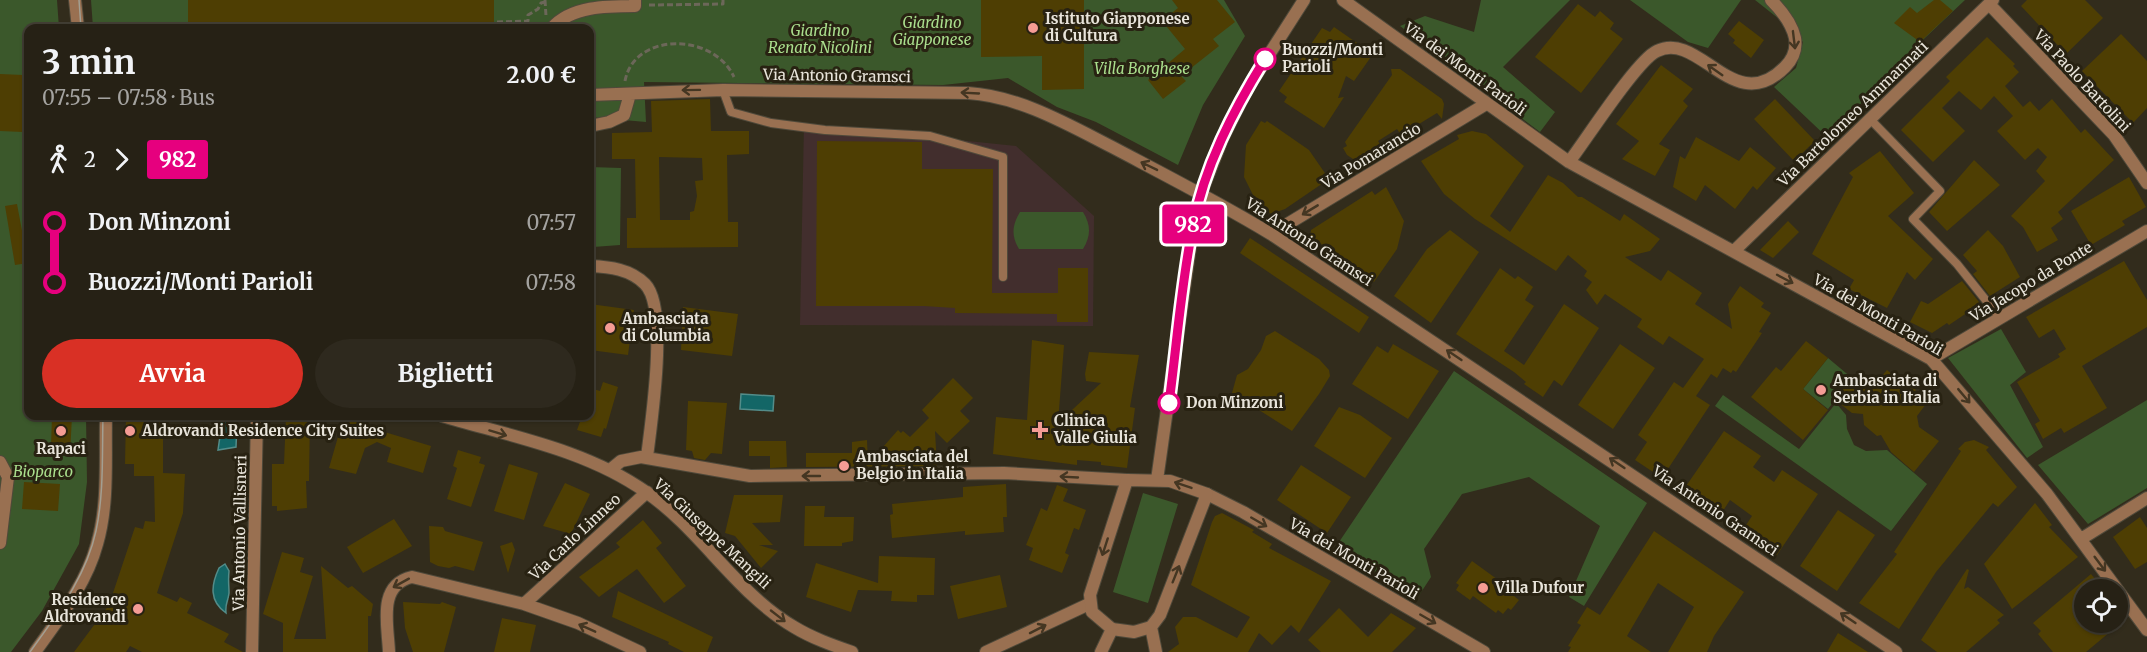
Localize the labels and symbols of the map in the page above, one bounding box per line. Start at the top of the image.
place label: Istituto Giapponese di Cultura [1045,9,1190,45]
park label: Giardino Giapponese [893,13,972,49]
street label: Via dei Monti Parioli [1400,17,1530,119]
park label: Giardino Renato Nicolini [768,21,872,57]
marker: Istituto Giapponese di Cultura [1026,21,1040,35]
street label: Via Paolo Bartolini [2029,25,2135,136]
one-way arrow [1788,30,1799,50]
street label: Via Bartolomeo Ammannati [1773,37,1932,191]
place label: Buozzi/Monti Parioli [1282,40,1383,76]
marker: Buozzi/Monti Parioli [1254,48,1276,70]
park label: Villa Borghese [1094,59,1190,78]
one-way arrow [1708,64,1724,76]
street label: Via Antonio Gramsci [762,65,911,86]
one-way arrow [681,84,701,96]
one-way arrow [960,88,980,99]
street label: Via Pomarancio [1317,118,1424,193]
one-way arrow [1141,160,1159,172]
street label: Via Antonio Gramsci [1241,193,1377,290]
line badge: 982 [1158,204,1228,244]
one-way arrow [1302,205,1319,217]
street label: Via Jacopo da Ponte [1965,237,2096,326]
street label: Via dei Monti Parioli [1809,269,1947,359]
one-way arrow [1776,273,1793,285]
place label: Ambasciata di Columbia [621,309,711,345]
marker: Ambasciata di Columbia [603,321,617,335]
one-way arrow [1446,349,1463,361]
place label: Ambasciata di Serbia in Italia [1832,371,1941,407]
marker: Ambasciata di Serbia in Italia [1814,383,1828,397]
one-way arrow [1958,388,1971,404]
marker: Don Minzoni [1158,392,1180,414]
place label: Don Minzoni [1186,393,1283,412]
place label: Clinica Valle Giulia [1053,411,1137,447]
place label: Aldrovandi Residence City Suites [141,421,384,440]
marker: Clinica Valle Giulia [1031,421,1049,439]
marker: Rapaci [54,424,68,438]
marker: Aldrovandi Residence City Suites [123,424,137,438]
one-way arrow [488,428,507,439]
place label: Rapaci [36,439,86,458]
place label: Ambasciata del Belgio in Italia [855,447,968,483]
street label: Via Antonio Vallisneri [229,455,250,612]
one-way arrow [1609,457,1625,469]
marker: Ambasciata del Belgio in Italia [837,459,851,473]
street label: Via Antonio Gramsci [1648,461,1782,560]
park label: Bioparco [13,462,73,481]
one-way arrow [801,470,821,482]
one-way arrow [1059,471,1079,482]
street label: Via Giuseppe Mangili [649,474,775,593]
one-way arrow [1174,478,1193,489]
street label: Via Carlo Linneo [524,489,625,585]
street label: Via dei Monti Parioli [1285,513,1423,603]
one-way arrow [1250,516,1267,528]
one-way arrow [1099,537,1110,556]
one-way arrow [2094,556,2107,572]
one-way arrow [1171,566,1182,584]
one-way arrow [393,577,410,589]
place label: Villa Dufour [1494,578,1584,597]
marker: Villa Dufour [1476,581,1490,595]
place label: Residence Aldrovandi [43,590,126,626]
marker: Residence Aldrovandi [131,602,145,616]
one-way arrow [770,610,786,623]
one-way arrow [1841,612,1857,624]
one-way arrow [1419,614,1436,626]
one-way arrow [579,621,597,633]
one-way arrow [1029,623,1046,635]

